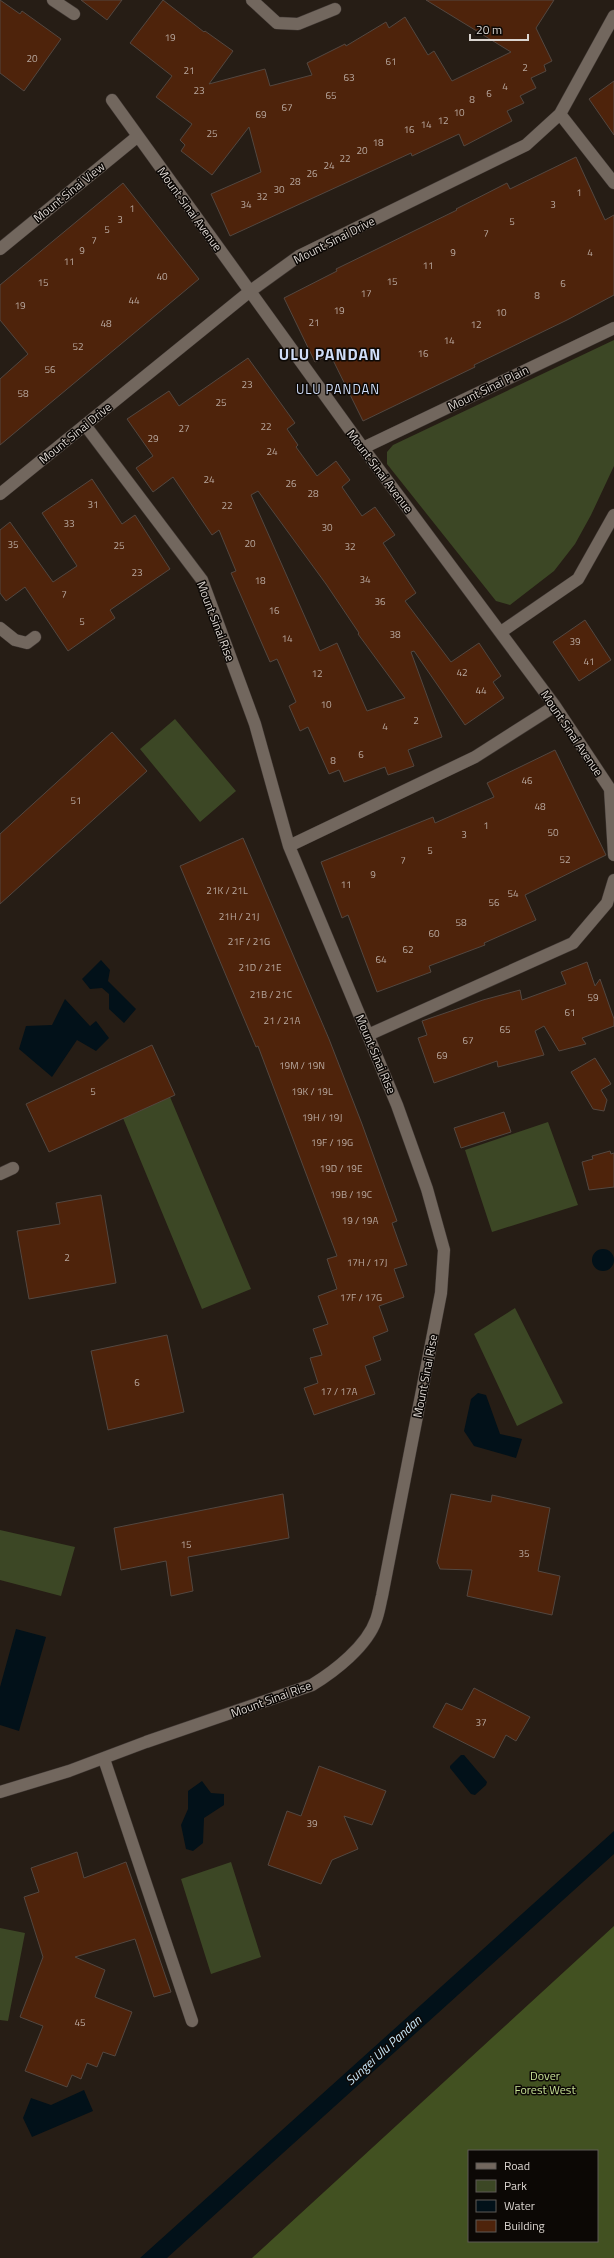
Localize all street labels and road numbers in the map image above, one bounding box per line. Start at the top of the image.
street label: Mount Sinai View [29,157,109,227]
street label: Mount Sinai Avenue [153,163,227,255]
street label: Mount Sinai Drive [290,211,378,269]
street label: Mount Sinai Plain [444,360,532,416]
street label: Mount Sinai Drive [34,398,116,468]
street label: Mount Sinai Avenue [342,425,418,517]
street label: Mount Sinai Rise [192,578,240,664]
street label: Mount Sinai Avenue [536,686,608,780]
street label: Mount Sinai Rise [351,1011,401,1097]
street label: Mount Sinai Rise [408,1333,442,1419]
street label: Mount Sinai Rise [228,1676,314,1722]

